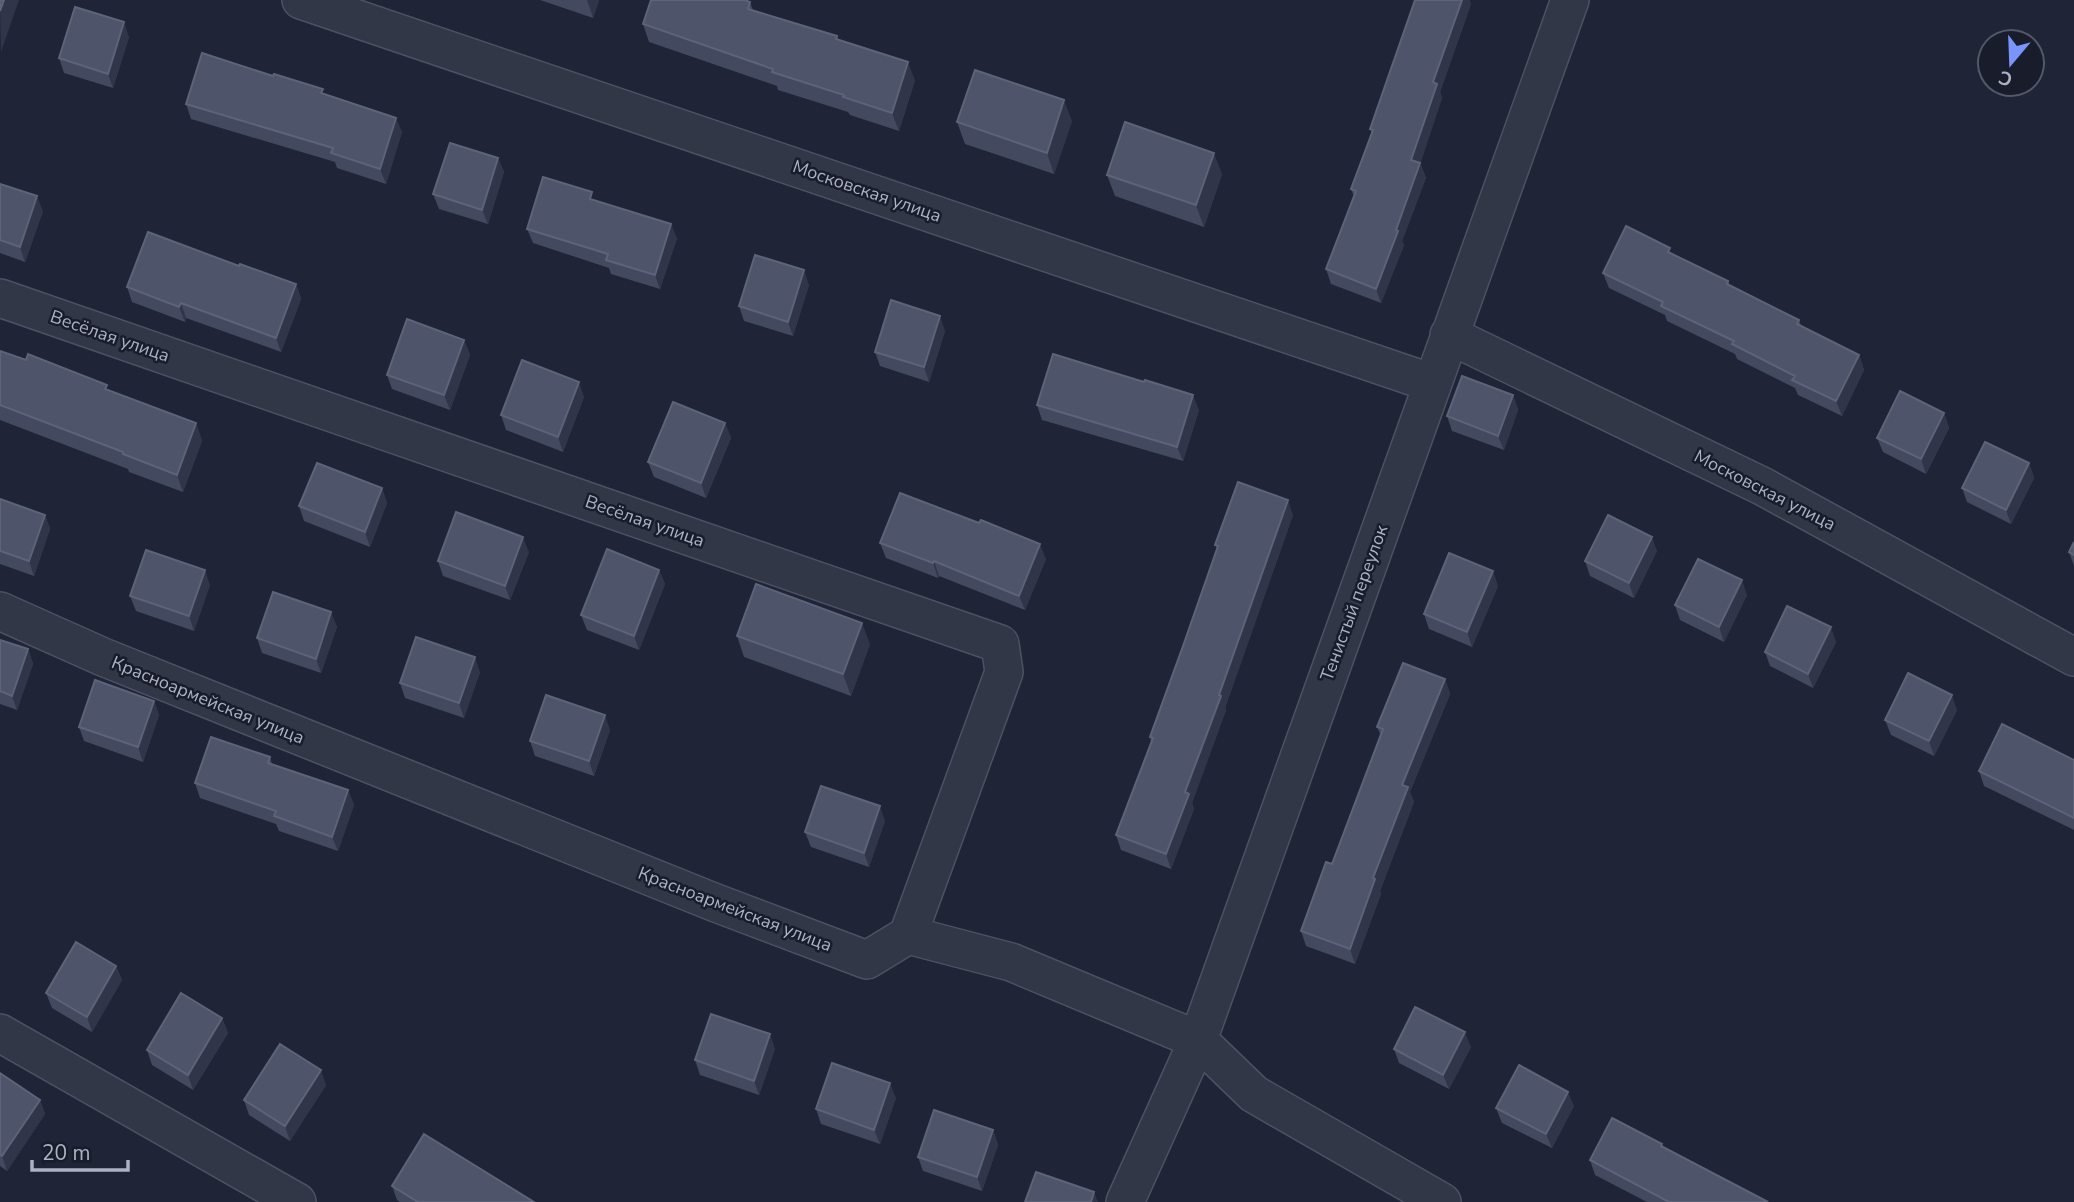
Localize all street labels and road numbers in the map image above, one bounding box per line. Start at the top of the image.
street label: Московская улица [789,154,945,228]
street label: Весёлая улица [47,304,173,368]
street label: Московская улица [1690,444,1840,536]
street label: Весёлая улица [582,489,708,553]
street label: Тенистый переулок [1315,521,1394,684]
street label: Красноармейская улица [108,650,308,750]
street label: Красноармейская улица [635,861,835,957]

